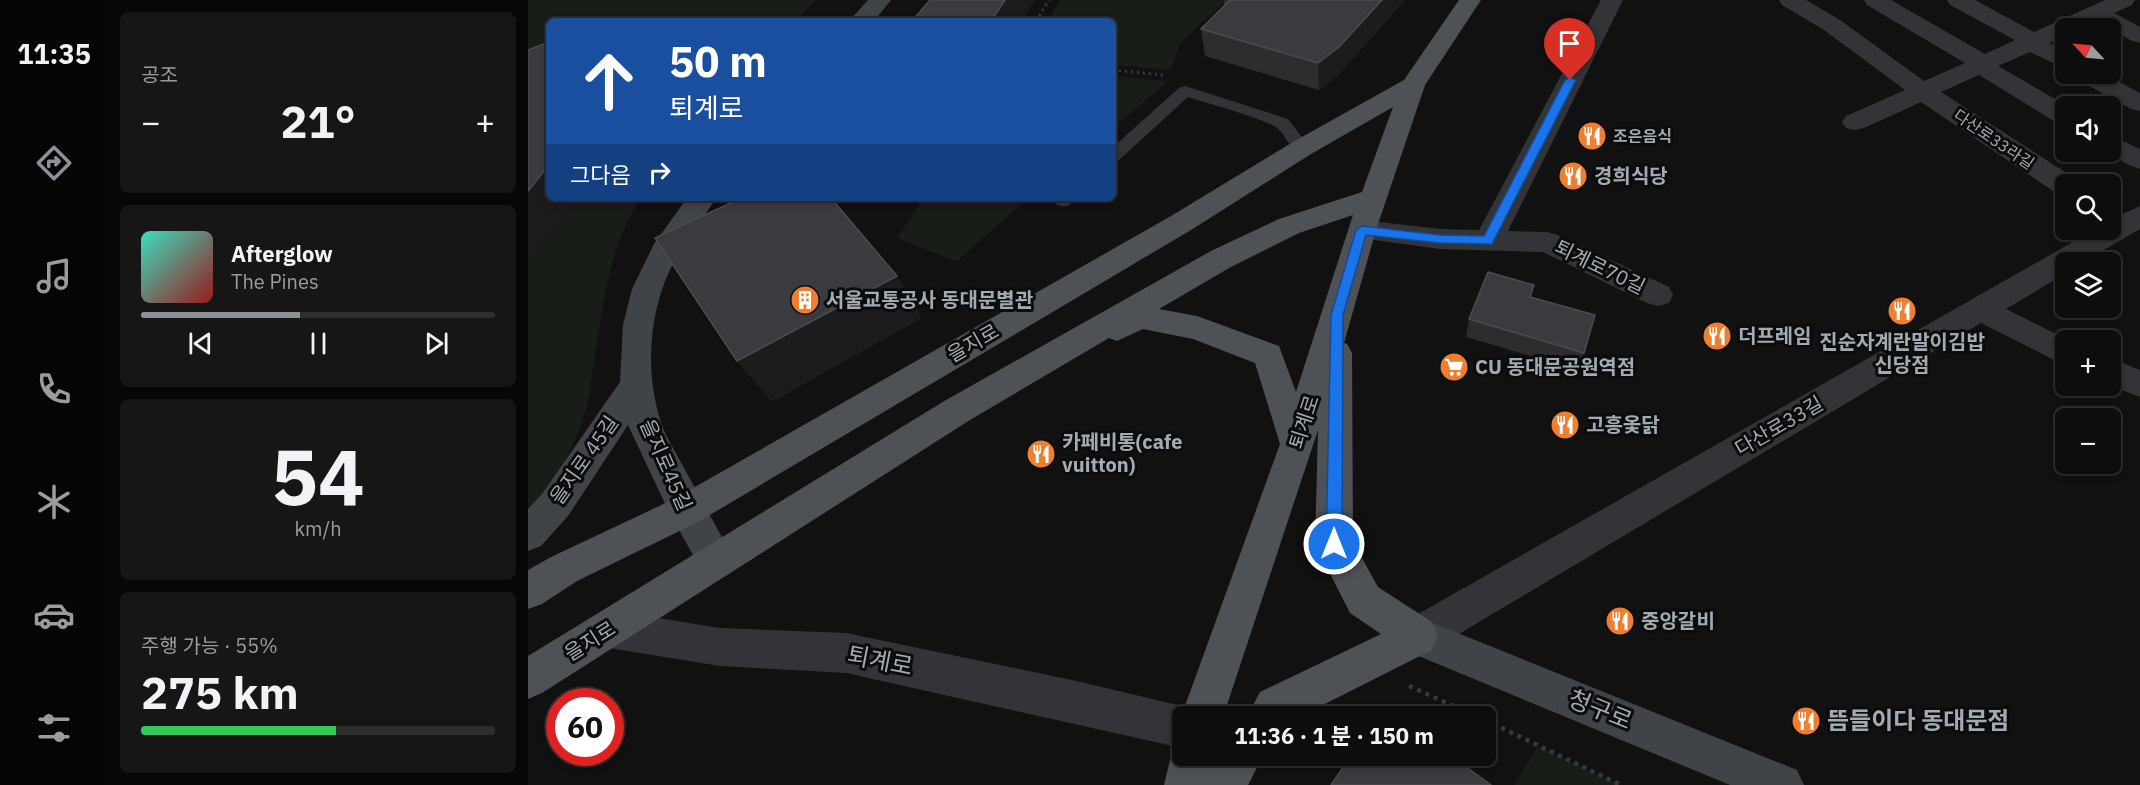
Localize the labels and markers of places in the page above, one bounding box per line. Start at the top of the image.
pin [1544,18,1595,80]
restaurant icon: 조은음식 [1576,120,1608,152]
place label: 조은음식 [1613,126,1672,146]
restaurant icon: 경희식당 [1557,160,1589,192]
place label: 경희식당 [1594,162,1668,189]
building icon: 서울교통공사 동대문별관 [789,284,821,316]
place label: 서울교통공사 동대문별관 [826,286,1034,313]
restaurant icon: 진순자계란말이김밥 신당점 [1886,295,1918,327]
restaurant icon: 더프레임 [1701,320,1733,352]
place label: 더프레임 [1738,322,1812,349]
place label: 진순자계란말이김밥 신당점 [1819,328,1985,378]
supermarket icon: CU 동대문공원역점 [1438,351,1470,383]
place label: CU 동대문공원역점 [1475,353,1635,380]
restaurant icon: 고흥옻닭 [1549,409,1581,441]
place label: 고흥옻닭 [1586,411,1660,438]
place label: 카페비통(cafe vuitton) [1062,428,1182,478]
restaurant icon: 카페비통(cafe vuitton) [1025,438,1057,470]
restaurant icon: 중앙갈비 [1604,605,1636,637]
place label: 중앙갈비 [1641,607,1715,634]
place label: 뜸들이다 동대문점 [1827,704,2009,736]
restaurant icon: 뜸들이다 동대문점 [1790,705,1822,737]

